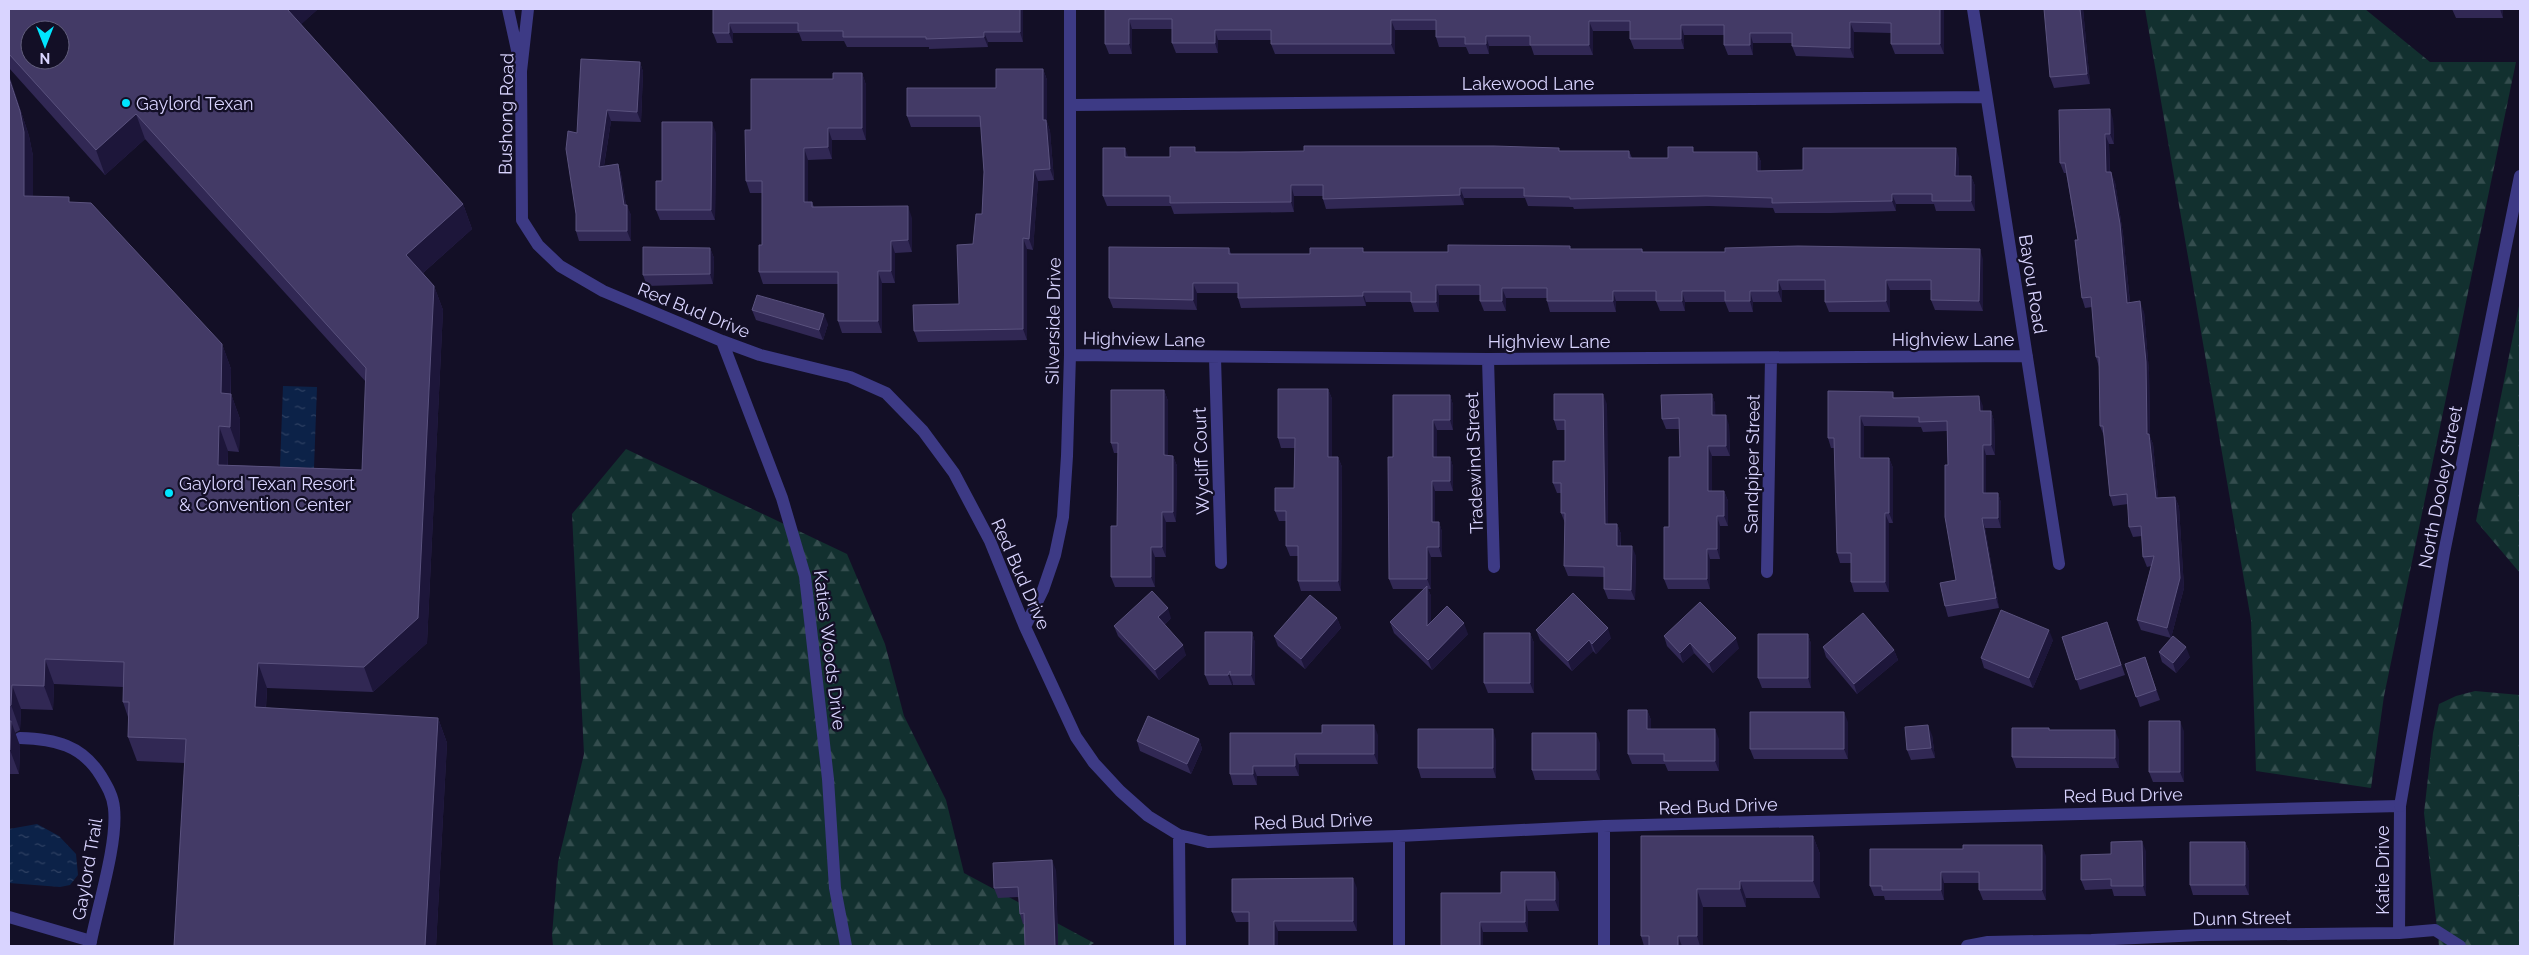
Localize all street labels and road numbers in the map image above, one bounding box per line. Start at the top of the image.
street label: Bushong Road [494,53,518,175]
street label: Lakewood Lane [1462,73,1595,94]
street label: Bayou Road [2015,233,2051,335]
street label: Silverside Drive [1041,257,1065,385]
street label: Red Bud Drive [635,278,754,342]
street label: Highview Lane [1083,327,1206,351]
street label: Highview Lane [1892,329,2015,350]
street label: Highview Lane [1488,331,1611,352]
street label: Tradewind Street [1461,392,1487,534]
street label: Sandpiper Street [1740,394,1764,534]
street label: North Dooley Street [2414,404,2466,570]
street label: Wycliff Court [1189,407,1213,515]
street label: Red Bud Drive [987,515,1055,633]
street label: Katies Woods Drive [810,569,850,732]
street label: Red Bud Drive [2063,783,2183,807]
street label: Red Bud Drive [1658,793,1778,819]
street label: Red Bud Drive [1253,808,1373,834]
street label: Gaylord Trail [68,816,106,922]
street label: Katie Drive [2372,825,2393,915]
street label: Dunn Street [2192,907,2292,929]

